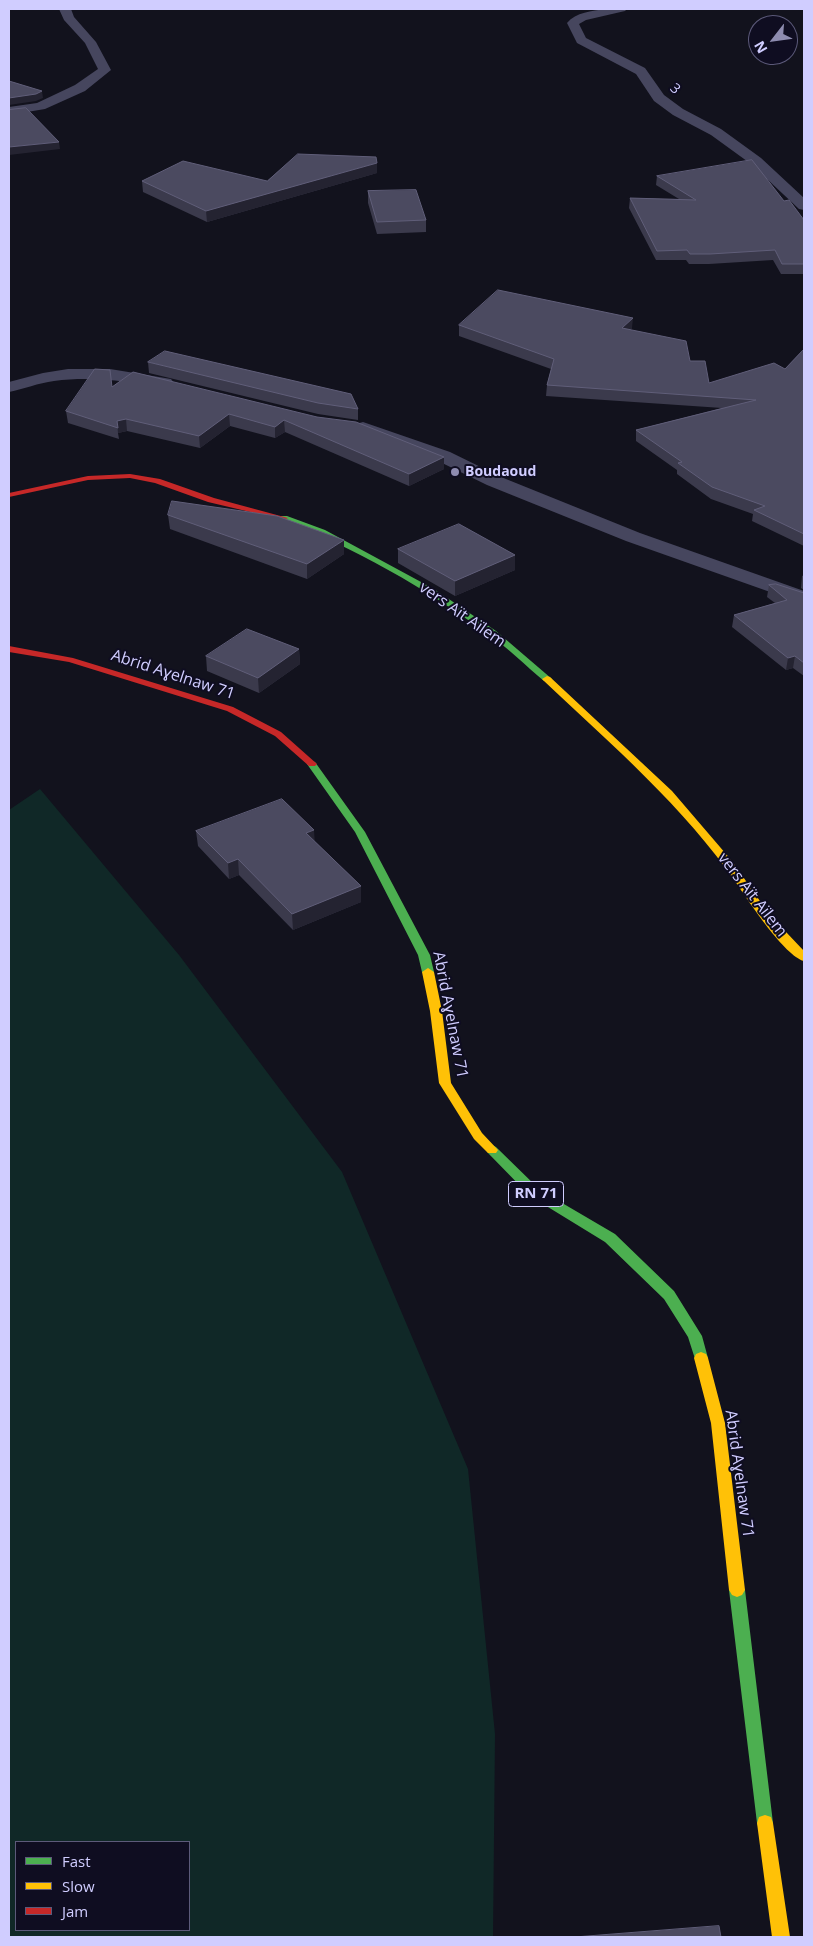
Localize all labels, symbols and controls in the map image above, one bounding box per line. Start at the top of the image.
north arrow [748,15,798,65]
text: N [749,38,772,57]
street label: 3 [666,80,684,98]
place label: Boudaoud [465,464,536,480]
marker: Boudaoud [449,466,461,478]
street label: vers Aït Aïlem [415,578,509,652]
street label: Abrid Aɣelnaw 71 [109,646,237,704]
street label: vers Aït Aïlem [713,849,791,941]
street label: Abrid Aɣelnaw 71 [428,950,472,1080]
road number: RN 71 [508,1182,564,1206]
street label: Abrid Aɣelnaw 71 [721,1409,757,1539]
legend [15,1841,190,1931]
text: Fast [62,1851,91,1871]
text: Slow [62,1876,95,1896]
text: Jam [62,1901,88,1921]

